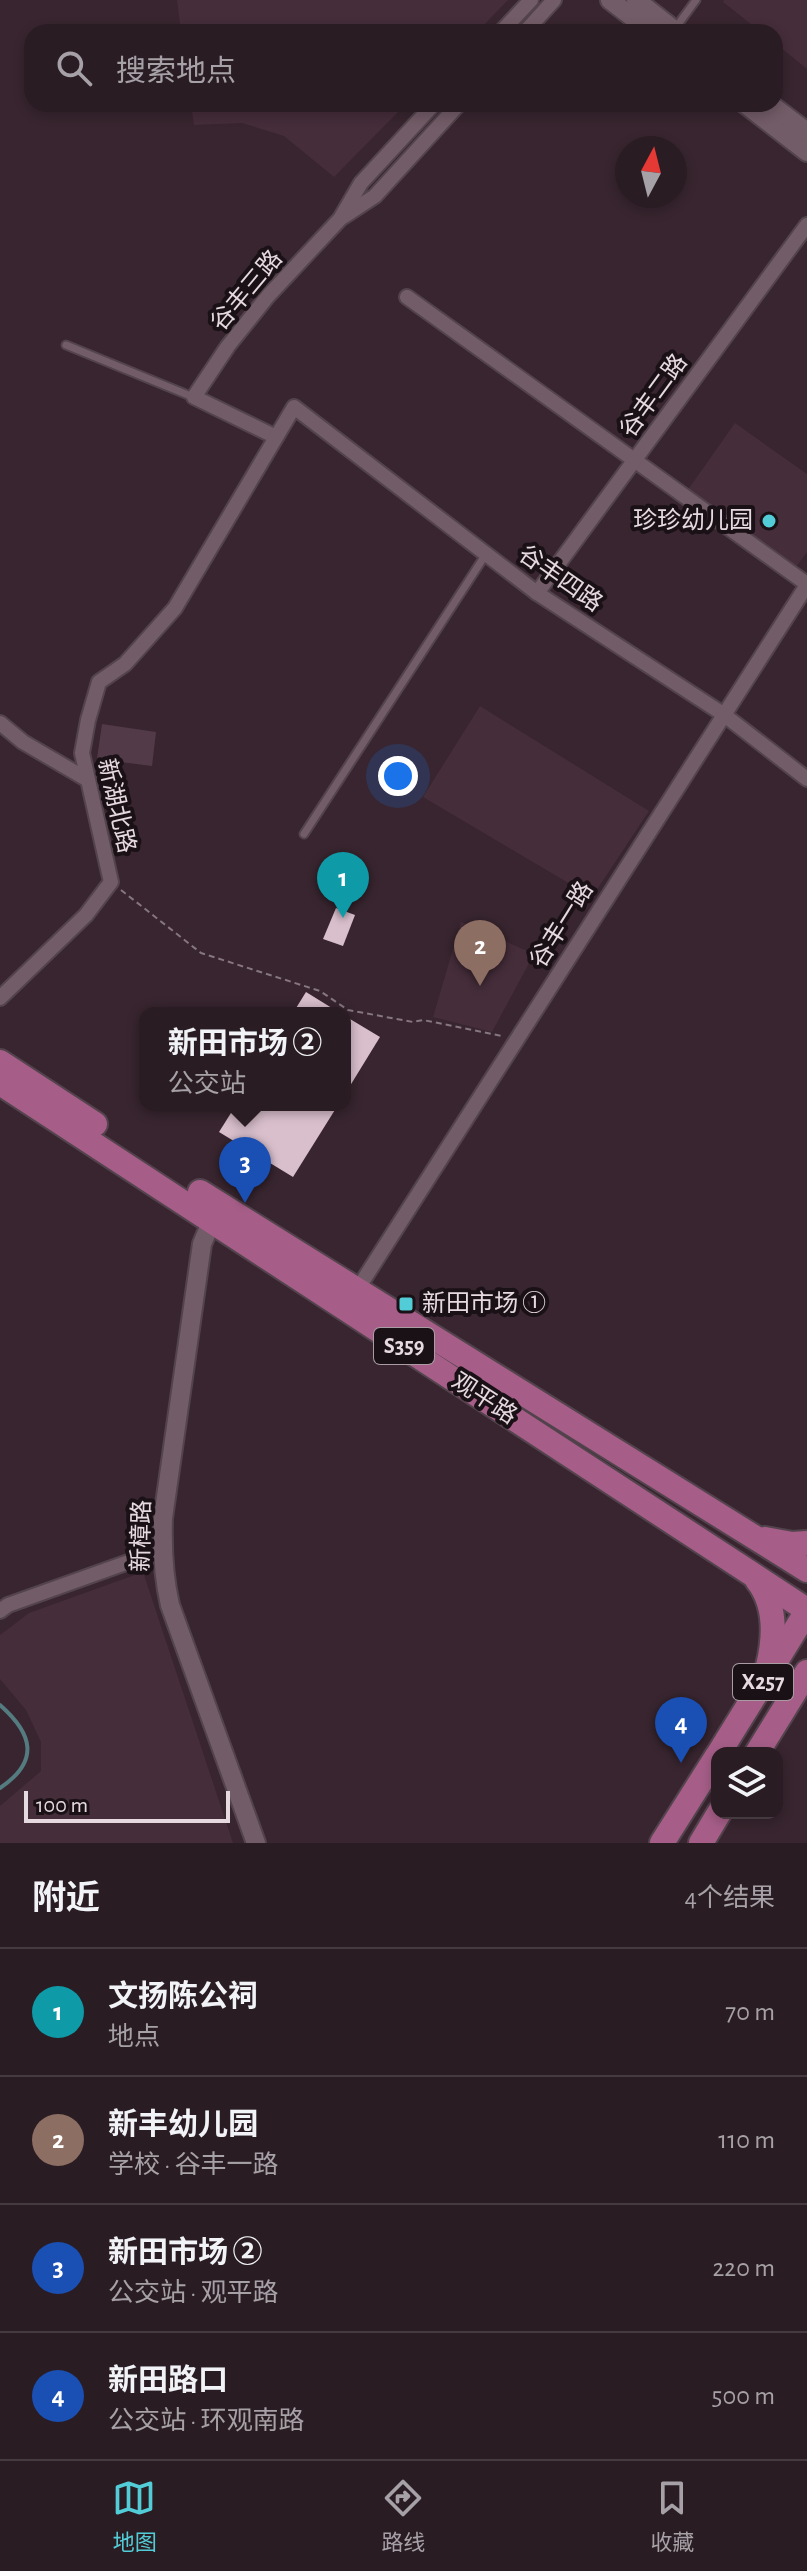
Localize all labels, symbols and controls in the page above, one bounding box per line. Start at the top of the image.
search box [24,24,783,112]
icon: search [52,46,96,90]
text: 搜索地点 [116,57,236,87]
north arrow [615,136,687,208]
street label: 谷丰三路 [205,245,287,335]
street label: 谷丰二路 [614,349,692,442]
place label: 珍珍幼儿园 [633,507,753,533]
marker: 珍珍幼儿园 [760,512,778,530]
street label: 谷丰四路 [514,540,607,616]
street label: 新湖北路 [94,756,140,855]
your location [378,756,418,796]
pin: 1 [317,852,369,918]
street label: 谷丰一路 [525,877,598,972]
pin: 2 [454,920,506,986]
popup [139,1007,351,1111]
text: 新田市场 ② [168,1029,322,1059]
text: 公交站 [168,1071,246,1097]
pin: 3 [219,1137,271,1203]
place label: 新田市场 ① [422,1290,546,1316]
marker: 新田市场 ① [397,1295,415,1313]
road number: S359 [374,1328,434,1364]
street label: 观平路 [447,1368,522,1429]
street label: 新樟路 [127,1500,155,1572]
road number: X257 [733,1664,793,1700]
pin: 4 [655,1697,707,1763]
map controls [711,1747,783,1819]
button: layers [711,1747,783,1819]
scale bar [24,1787,230,1823]
text: 100 m [36,1794,88,1816]
text: 附近 [32,1882,100,1916]
text: 4个结果 [684,1885,775,1911]
text: 文扬陈公祠 [108,1982,258,2012]
text: 1 [53,1999,63,2025]
text: 70 m [725,1999,775,2025]
text: 地点 [108,2024,160,2050]
text: 新丰幼儿园 [108,2110,258,2140]
text: 2 [52,2127,64,2153]
text: 110 m [718,2127,775,2153]
text: 学校 · 谷丰一路 [108,2152,279,2178]
text: 新田市场 ② [108,2238,263,2268]
text: 3 [52,2255,64,2281]
text: 220 m [713,2255,775,2281]
text: 公交站 · 观平路 [108,2280,279,2306]
text: 新田路口 [108,2366,228,2396]
text: 4 [51,2383,65,2409]
text: 500 m [712,2383,775,2409]
text: 公交站 · 环观南路 [108,2408,305,2434]
tab: 地图 [112,2476,157,2556]
tab: 路线 [381,2476,426,2556]
tab: 收藏 [650,2476,695,2556]

